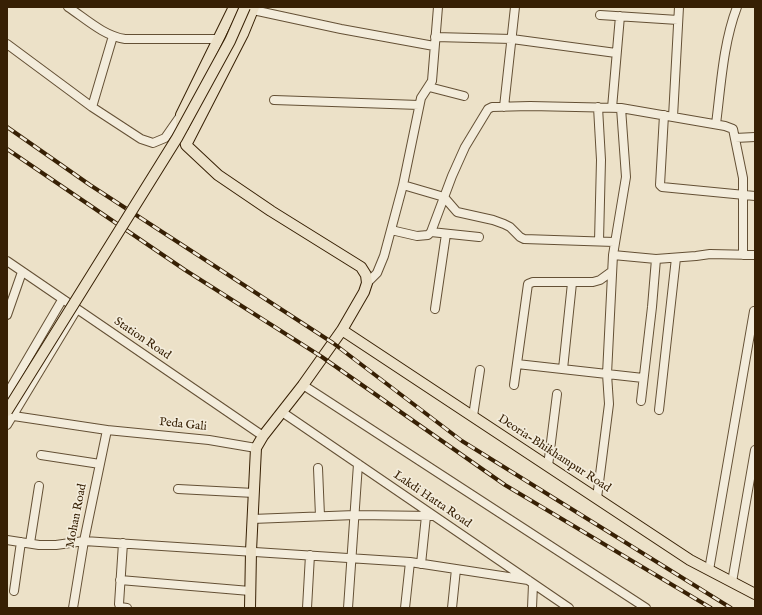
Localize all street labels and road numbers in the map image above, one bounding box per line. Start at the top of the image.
street label: Station Road [111,315,173,363]
street label: Deoria-Bhikhampur Road [495,412,613,496]
street label: Peda Gali [159,415,207,435]
street label: Lakdi Hatta Road [390,469,474,531]
street label: Mohan Road [64,483,90,549]

